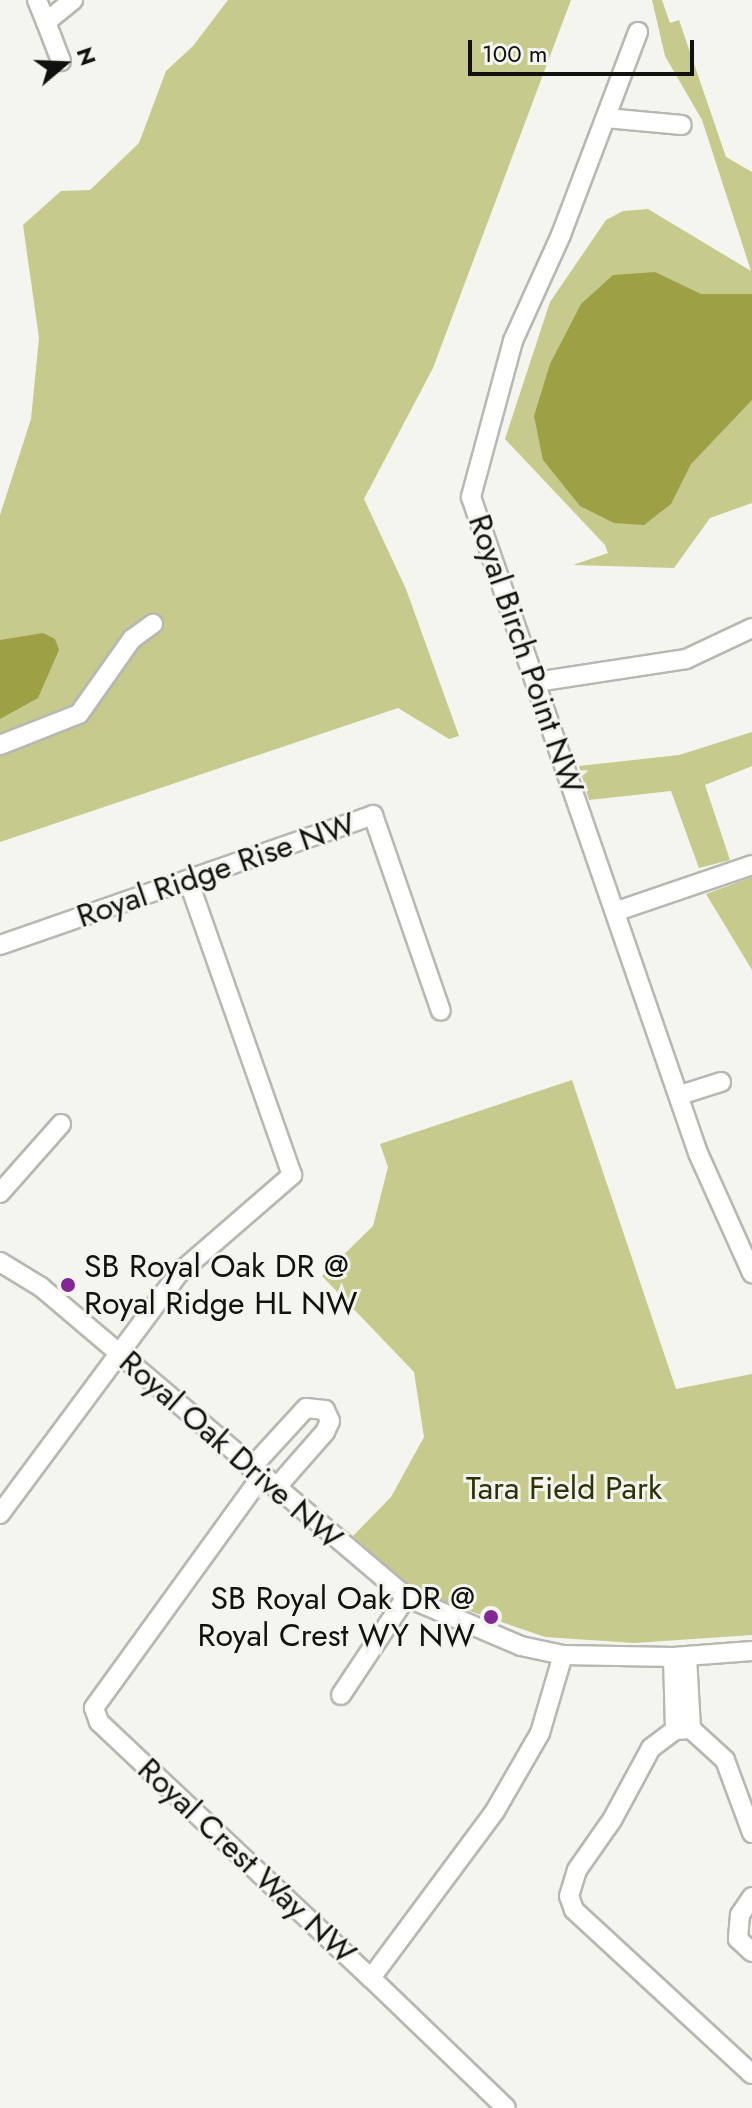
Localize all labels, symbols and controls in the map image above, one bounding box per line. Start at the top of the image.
north arrow [24,24,104,104]
scale bar [472,24,698,74]
text: 100 m [482,36,548,71]
text: N [69,43,105,70]
street label: Royal Birch Point NW [460,509,592,799]
street label: Royal Ridge Rise NW [72,804,360,936]
place label: SB Royal Oak DR @ Royal Ridge HL NW [84,1248,358,1323]
marker: SB Royal Oak DR @ Royal Ridge HL NW [59,1276,77,1294]
street label: Royal Oak Drive NW [112,1343,350,1557]
park label: Tara Field Park [466,1469,662,1507]
place label: SB Royal Oak DR @ Royal Crest WY NW [198,1580,475,1655]
marker: SB Royal Oak DR @ Royal Crest WY NW [482,1608,500,1626]
street label: Royal Crest Way NW [130,1750,364,1972]

